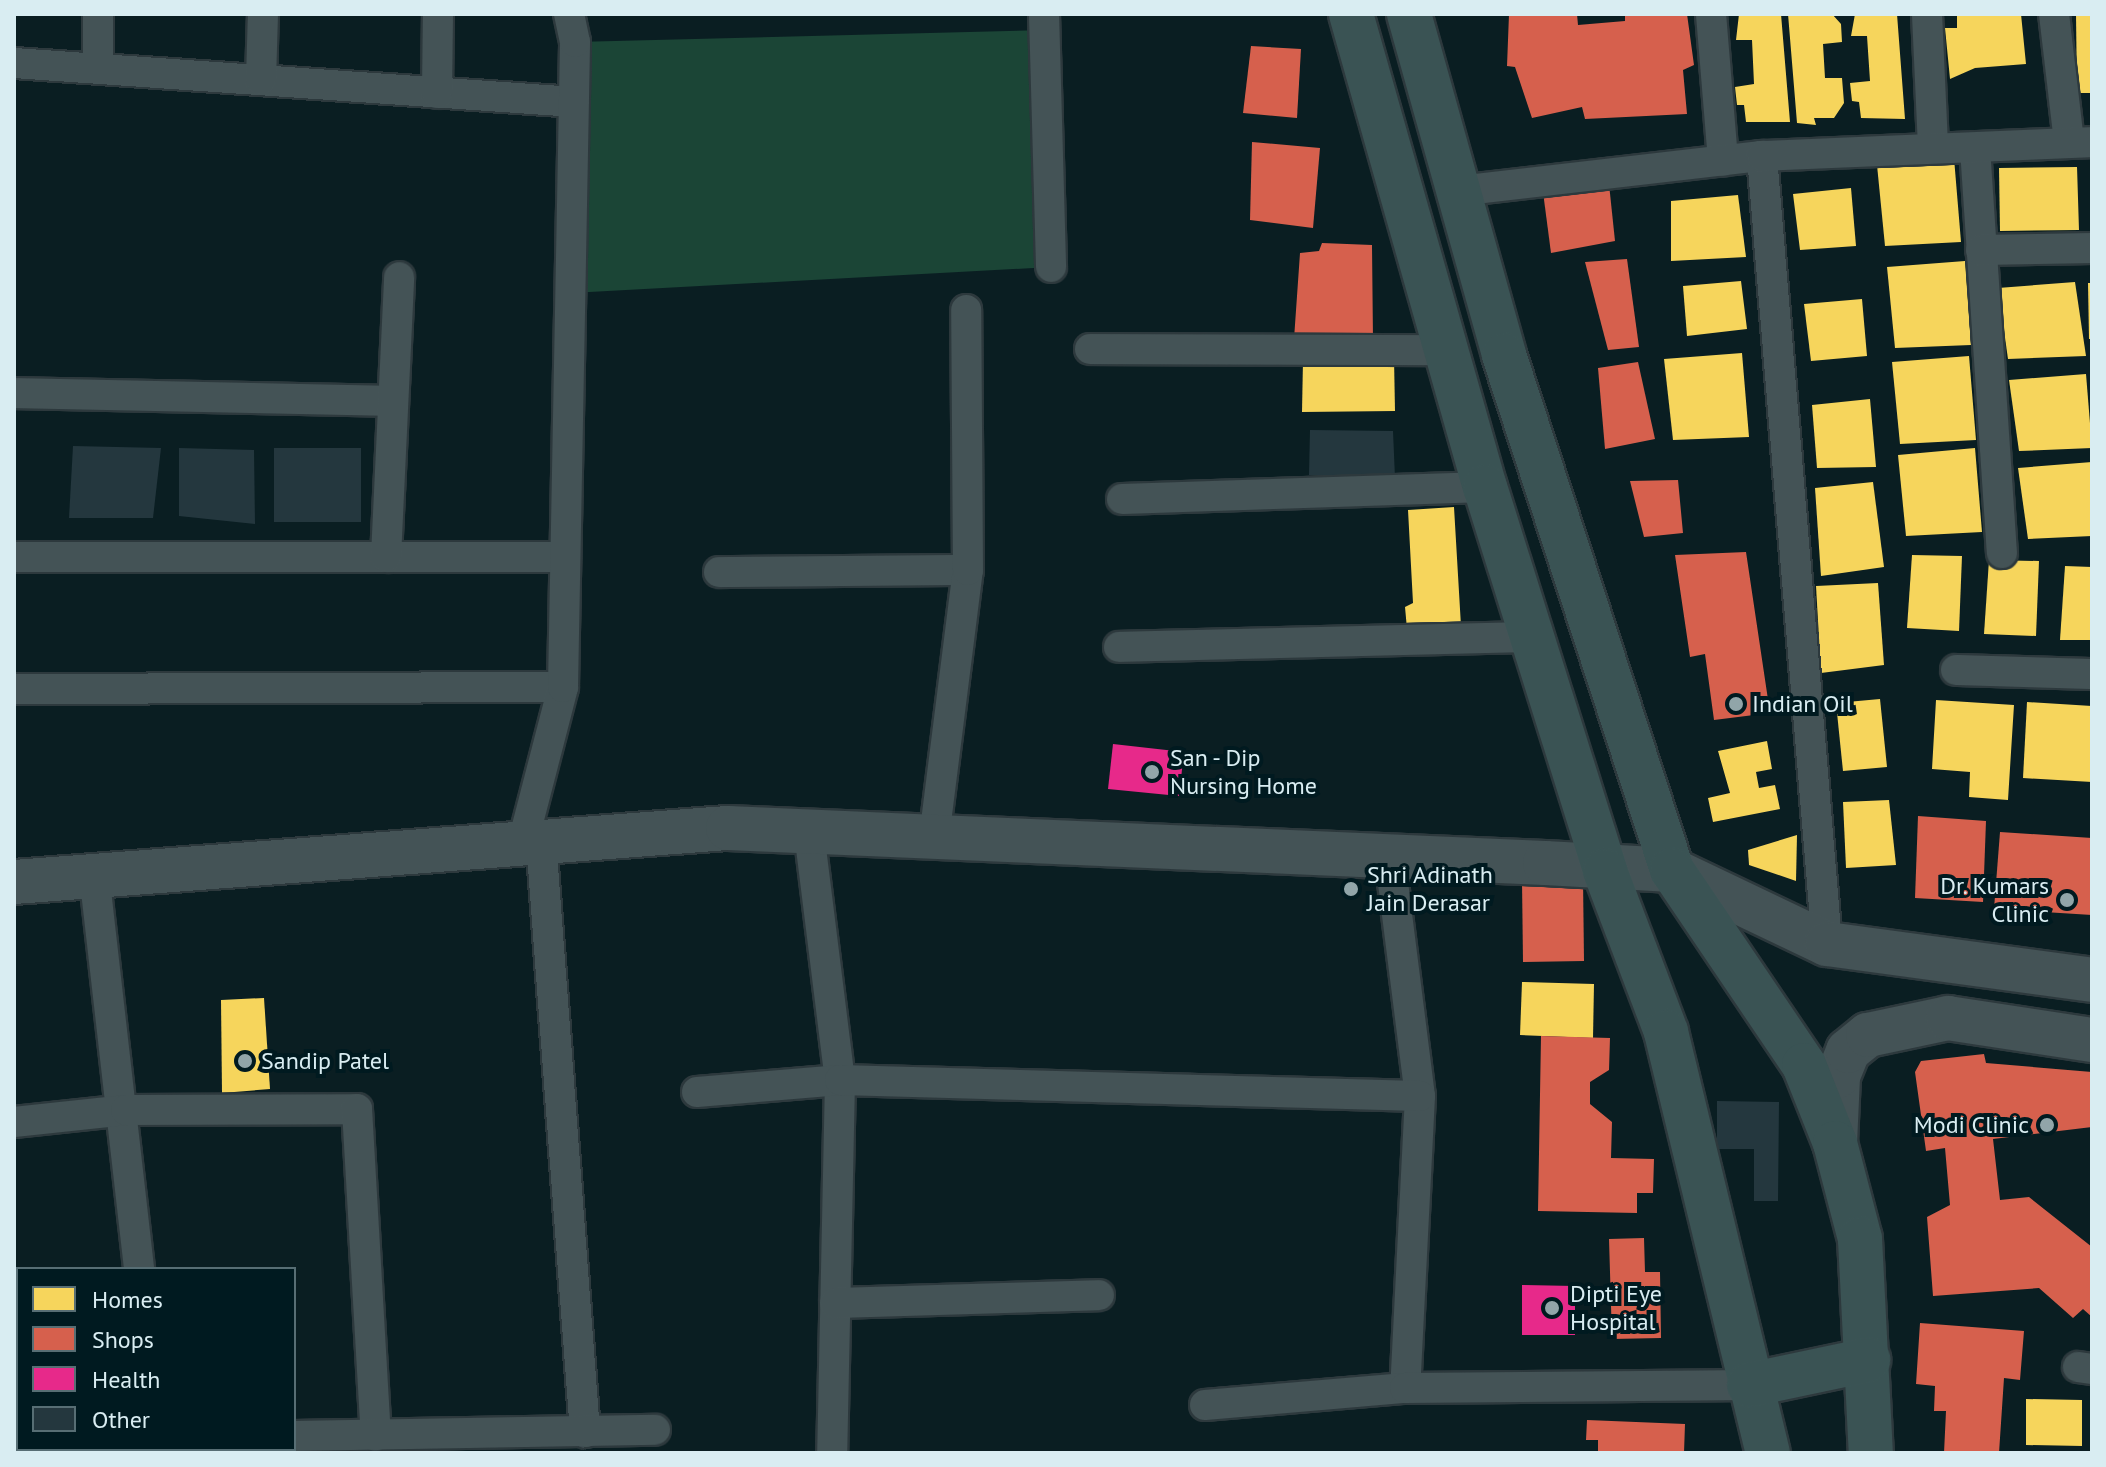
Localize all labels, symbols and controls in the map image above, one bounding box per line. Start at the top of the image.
place label: Indian Oil [1752,690,1853,718]
marker: Indian Oil [1727,695,1745,713]
place label: San - Dip Nursing Home [1170,744,1317,800]
marker: San - Dip Nursing Home [1141,761,1163,783]
place label: Shri Adinath Jain Derasar [1367,861,1494,917]
place label: Dr. Kumars Clinic [1938,872,2049,928]
marker: Shri Adinath Jain Derasar [1342,880,1360,898]
marker: Dr. Kumars Clinic [2056,889,2078,911]
place label: Sandip Patel [261,1047,389,1075]
marker: Sandip Patel [236,1052,254,1070]
place label: Modi Clinic [1914,1111,2029,1139]
marker: Modi Clinic [2036,1114,2058,1136]
legend [16,1267,296,1451]
place label: Dipti Eye Hospital [1570,1280,1662,1336]
text: Homes [92,1284,163,1315]
marker: Dipti Eye Hospital [1541,1297,1563,1319]
text: Shops [92,1324,154,1355]
text: Health [92,1364,161,1395]
text: Other [92,1404,150,1435]

